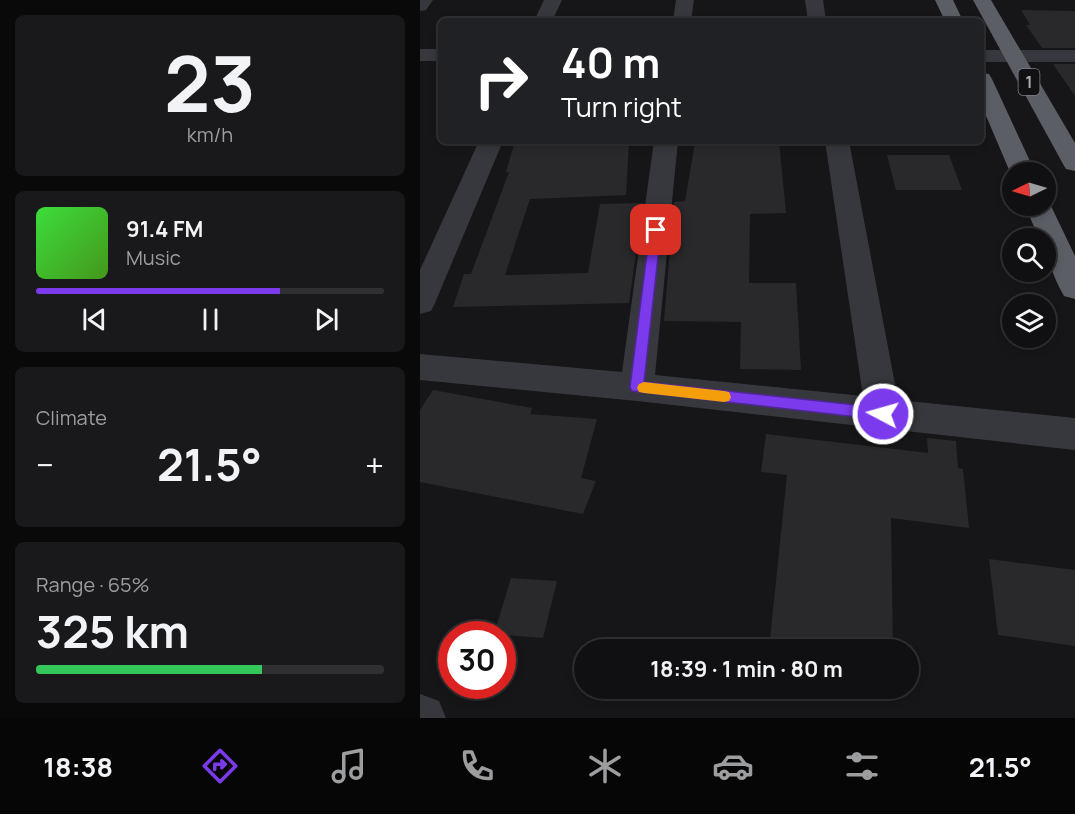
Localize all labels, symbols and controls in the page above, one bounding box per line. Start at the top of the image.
text: 23 [164,29,256,135]
text: 40 m [561,33,660,91]
icon: right [462,42,540,120]
road number: 1 [1018,69,1040,95]
text: Turn right [561,88,682,125]
text: km/h [187,121,233,148]
north arrow [1002,162,1056,216]
map controls [1002,162,1056,348]
pin [630,204,681,255]
icon: arrive [639,213,672,246]
text: 91.4 FM [126,214,203,244]
button: search [1002,228,1056,282]
text: Music [126,244,181,271]
button: layers [1002,294,1056,348]
icon: previous [78,303,111,336]
icon: pause [194,303,227,336]
icon: next [310,303,343,336]
position arrow [851,382,915,446]
text: Climate [36,404,107,431]
text: 21.5° [157,433,262,495]
text: − [36,442,54,487]
text: + [365,442,384,487]
text: Range · 65% [36,571,150,598]
text: 325 km [36,600,189,662]
speed limit sign: 30 [438,621,516,699]
text: 18:39 · 1 min · 80 m [650,654,843,684]
icon: directions [199,745,241,787]
icon: music [328,745,370,787]
icon: phone [456,745,498,787]
icon: climate [584,745,626,787]
icon: car [712,745,754,787]
icon: filters [841,745,883,787]
text: 18:38 [43,748,113,785]
text: 21.5° [969,748,1032,785]

